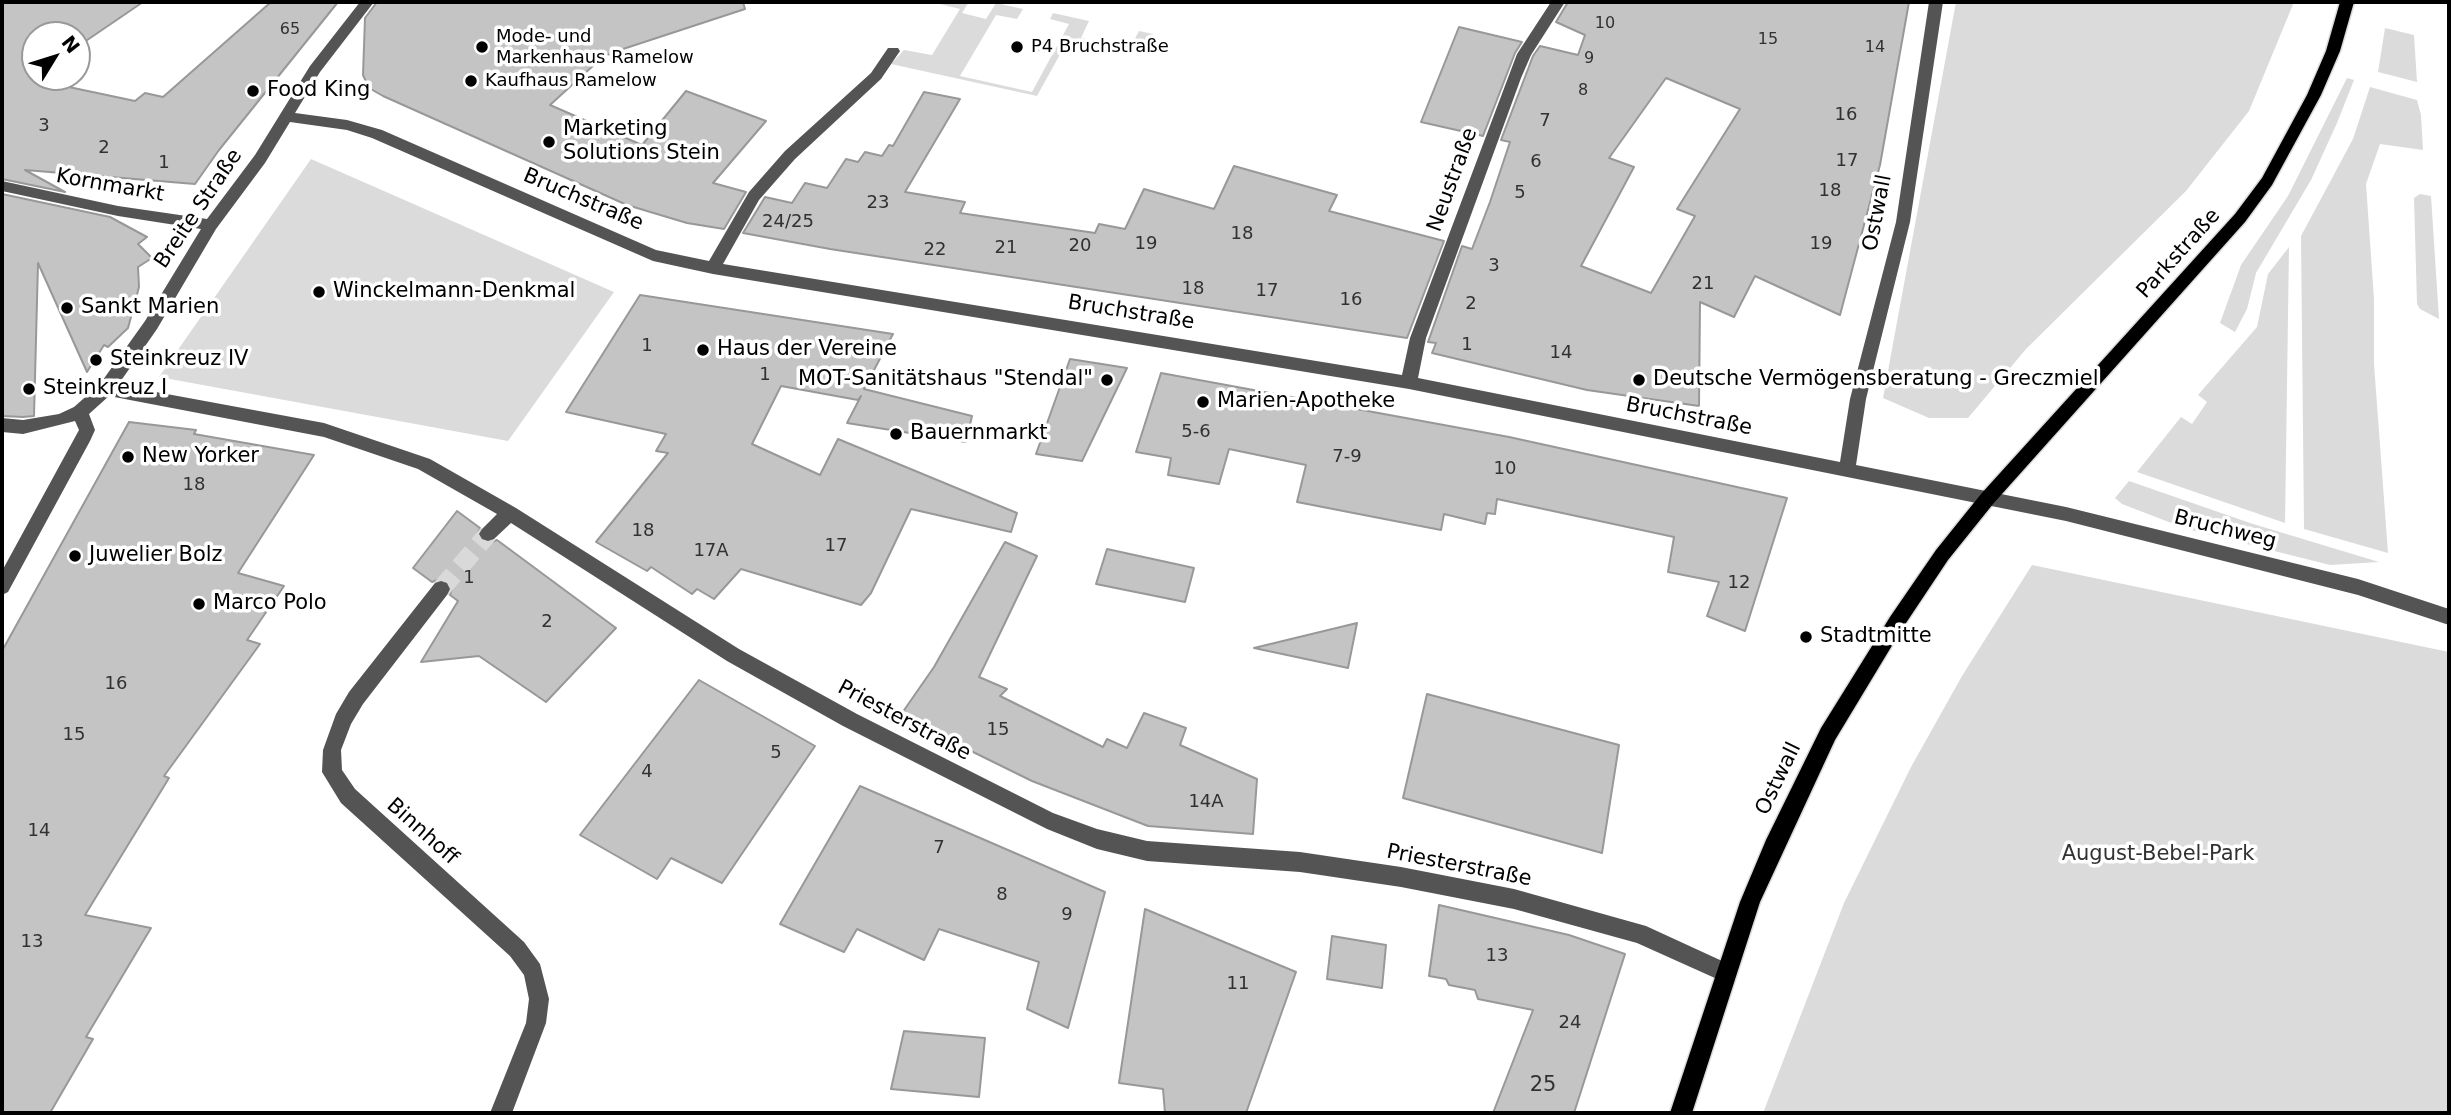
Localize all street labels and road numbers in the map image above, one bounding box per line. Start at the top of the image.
street label: Neustraße [1423,125,1483,235]
street label: Breite Straße [150,145,248,273]
street label: Bruchstraße [519,163,647,237]
street label: Kornmarkt [54,164,166,208]
street label: Ostwall [1858,173,1898,253]
street label: Parkstraße [2132,204,2226,304]
street label: Bruchstraße [1066,291,1196,335]
street label: Bruchstraße [1624,392,1754,442]
street label: Bruchweg [2171,505,2279,555]
street label: Priesterstraße [833,675,975,767]
street label: Ostwall [1751,739,1807,819]
street label: Binnhoff [381,793,463,871]
street label: Priesterstraße [1384,840,1534,892]

